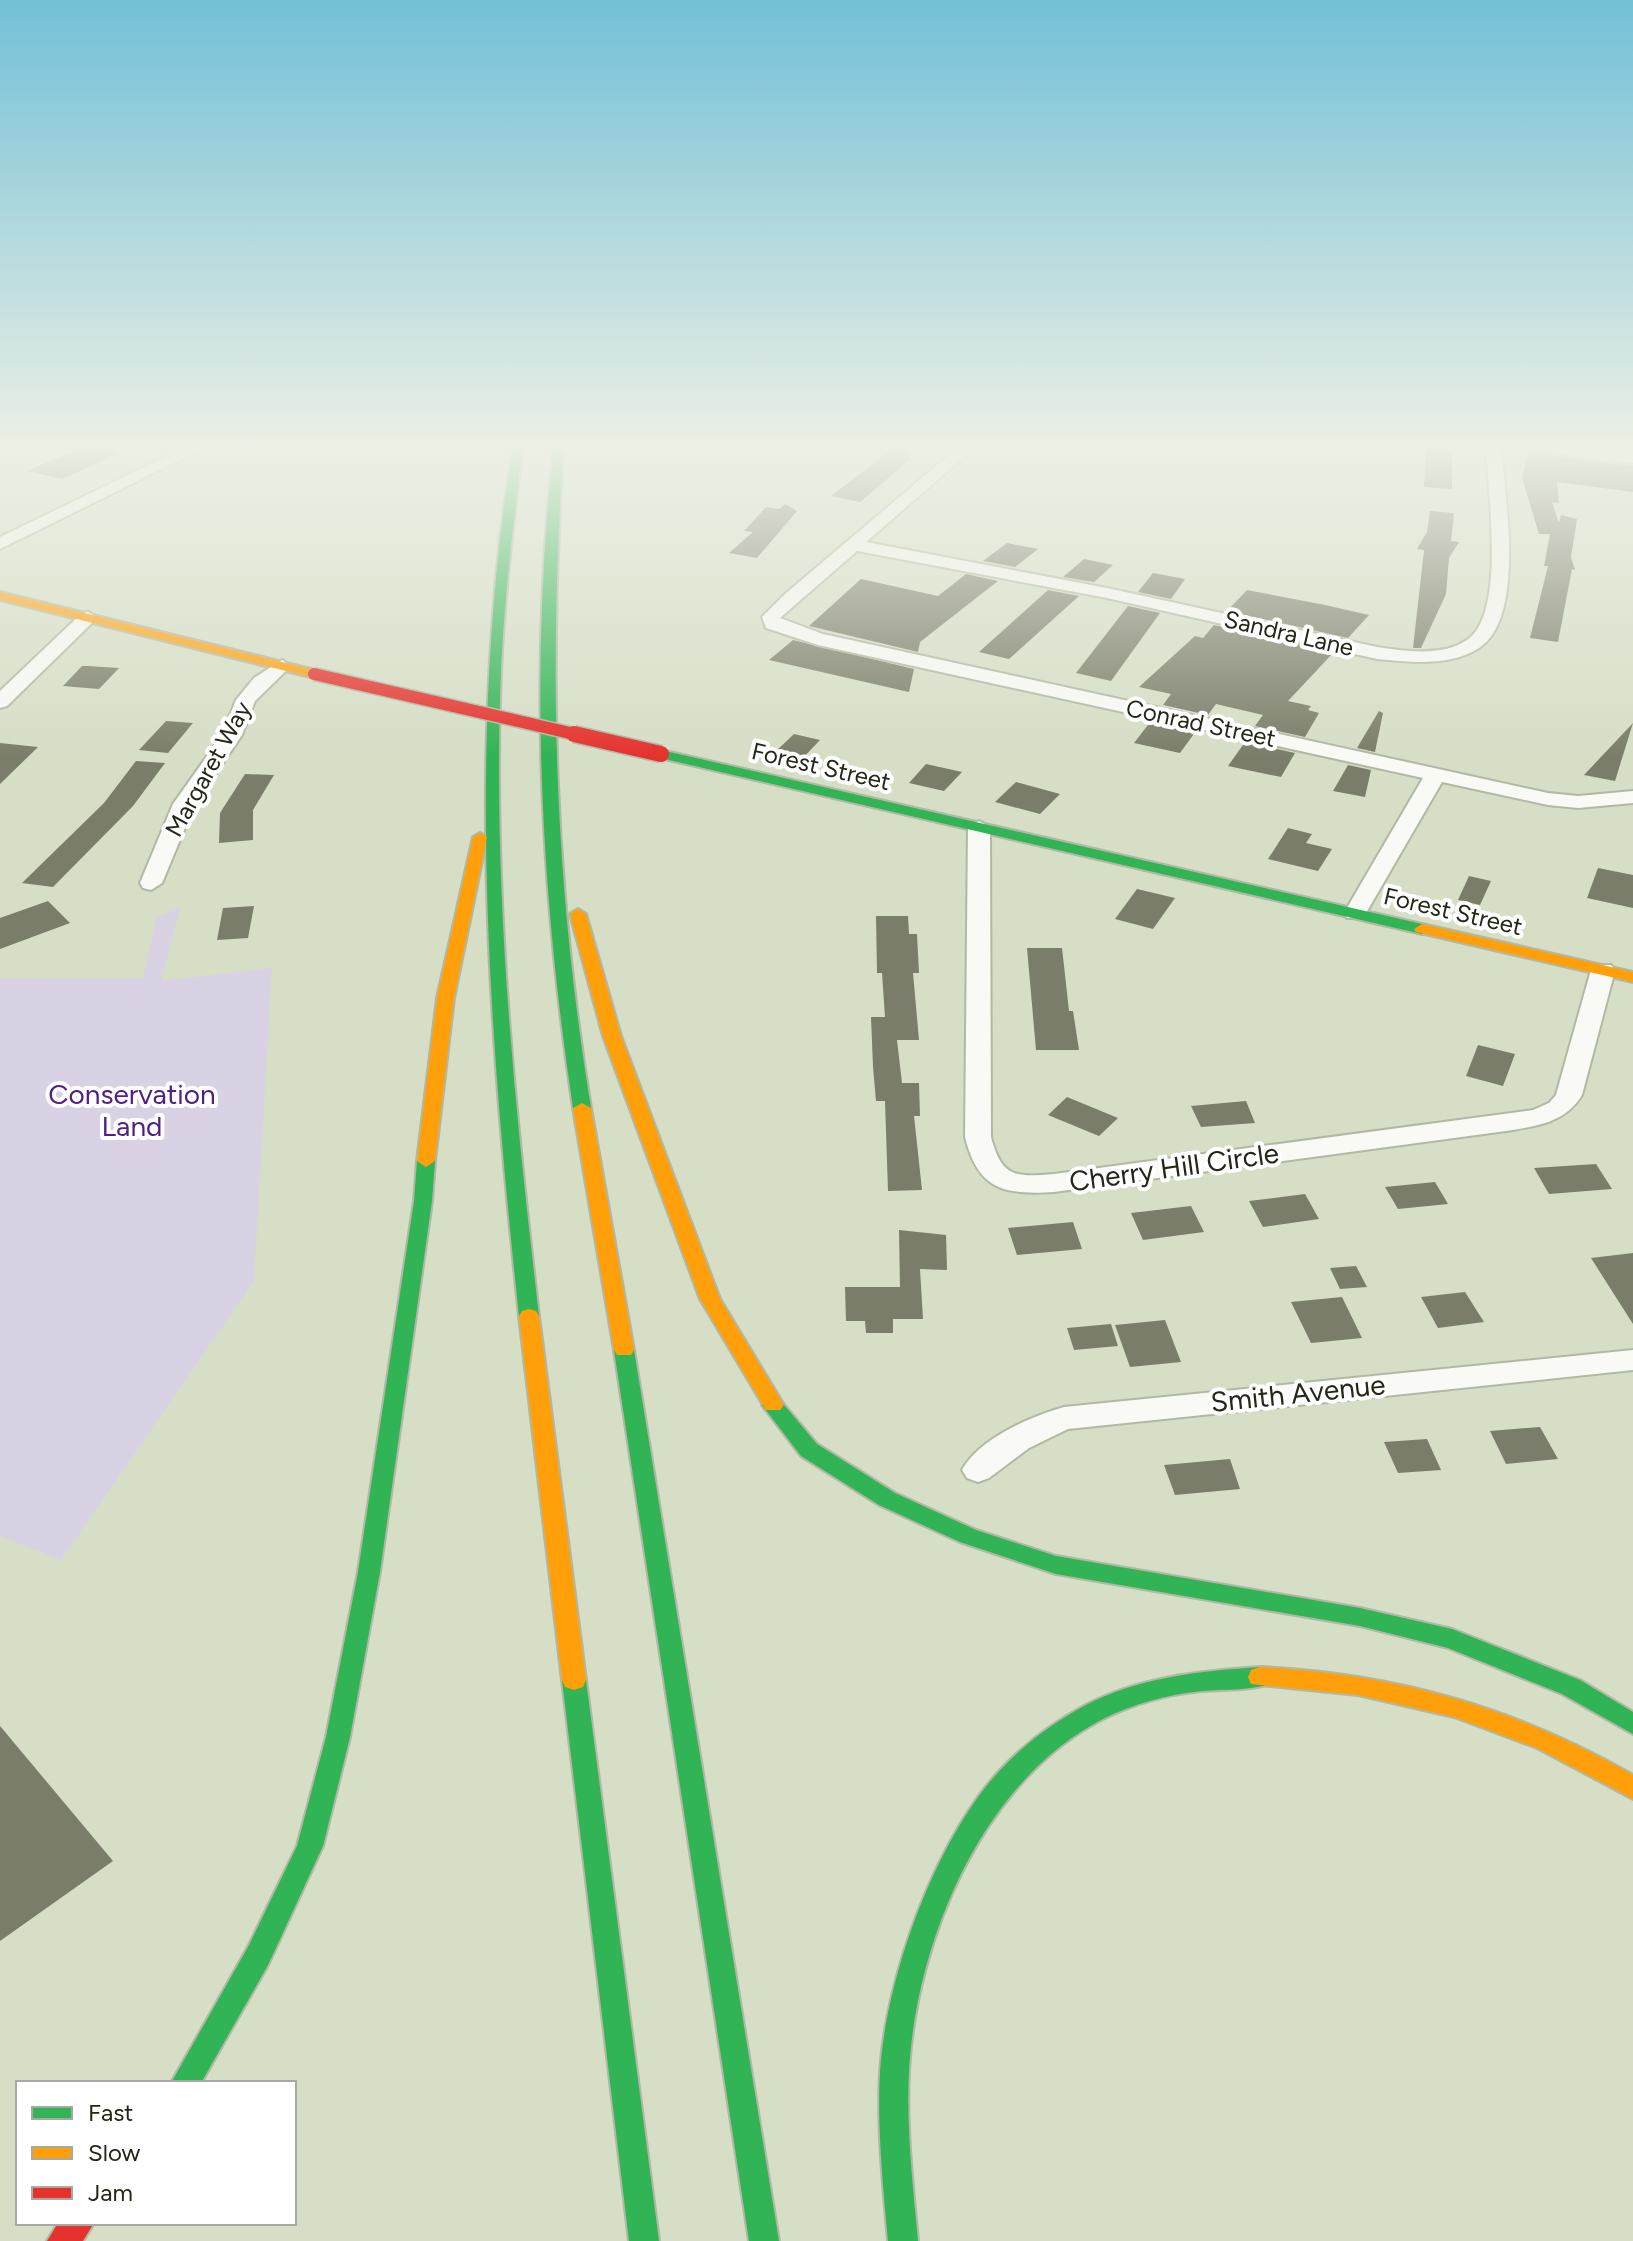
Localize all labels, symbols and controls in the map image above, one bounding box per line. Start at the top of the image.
street label: Sandra Lane [1221,604,1357,662]
street label: Conrad Street [1124,693,1278,753]
street label: Margaret Way [159,696,257,842]
street label: Forest Street [749,736,893,796]
street label: Forest Street [1381,881,1525,941]
park label: Conservation Land [48,1077,216,1143]
street label: Cherry Hill Circle [1067,1135,1281,1199]
street label: Smith Avenue [1209,1367,1387,1419]
legend [16,2081,296,2225]
text: Fast [88,2098,133,2127]
text: Slow [88,2138,141,2167]
text: Jam [88,2178,133,2207]

